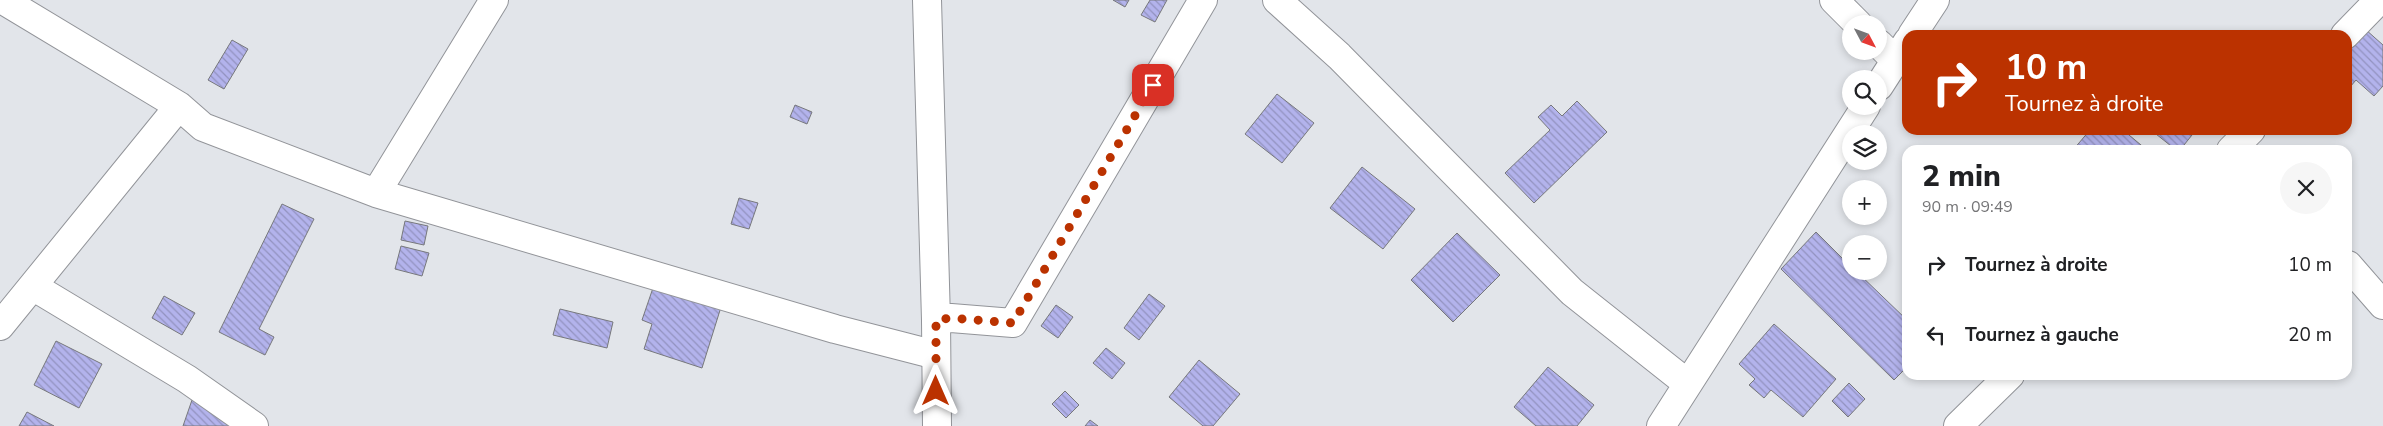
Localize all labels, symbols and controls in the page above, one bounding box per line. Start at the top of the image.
north arrow [1842,15,1888,60]
map controls [1842,15,1887,280]
text: 10 m [2005,44,2087,91]
icon: right [1922,50,1987,115]
pin [1132,64,1174,106]
button: search [1842,70,1887,115]
icon: arrive [1139,71,1167,99]
text: Tournez à droite [2005,89,2164,119]
button: layers [1842,125,1887,170]
text: 2 min [1922,156,2001,197]
button: close [2280,162,2332,214]
button: + [1842,180,1887,225]
text: 90 m · 09:49 [1922,196,2013,218]
button: − [1842,235,1887,280]
icon: right [1922,251,1950,279]
text: Tournez à droite [1965,252,2108,278]
text: 10 m [2288,252,2332,278]
icon: left [1922,321,1950,349]
text: Tournez à gauche [1965,322,2119,348]
text: 20 m [2288,322,2332,348]
position arrow [909,364,961,416]

